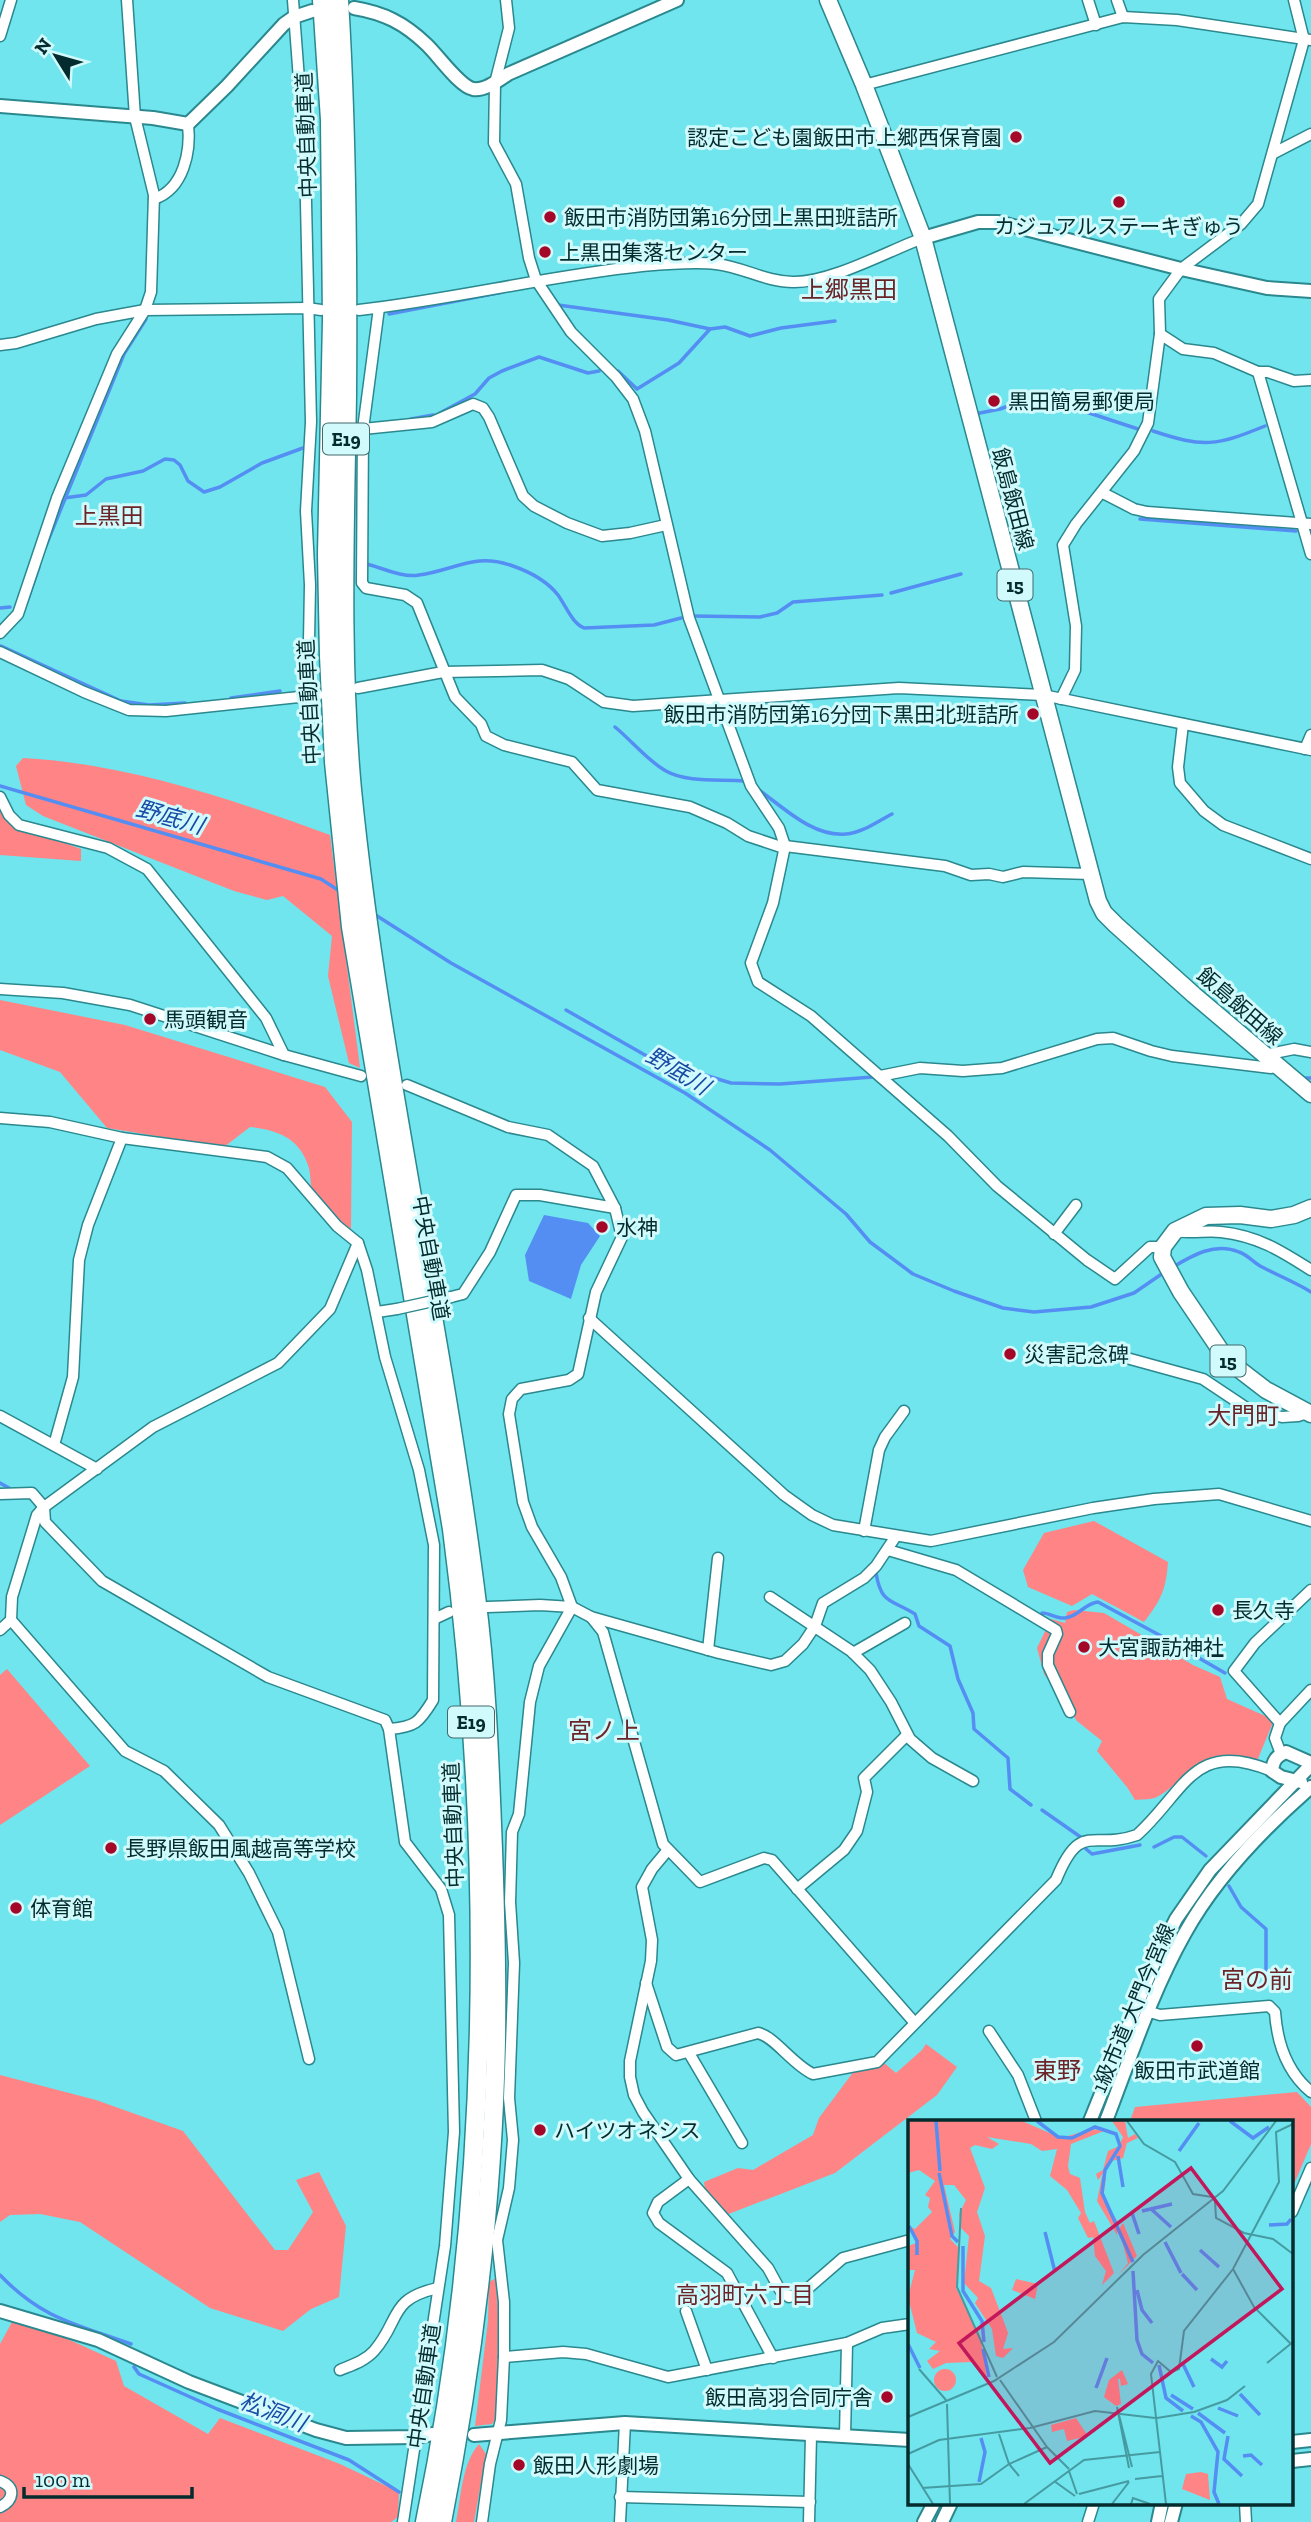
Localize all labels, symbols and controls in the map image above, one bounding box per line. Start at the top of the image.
north arrow [21,21,91,91]
text: N [29,33,56,59]
street label: 中央自動車道 [291,72,321,198]
place label: 認定こども園飯田市上郷西保育園 [687,125,1002,150]
marker: 認定こども園飯田市上郷西保育園 [1008,129,1024,145]
marker: カジュアルステーキぎゅう [1111,194,1127,210]
place label: 飯田市消防団第16分団上黒田班詰所 [564,205,898,230]
marker: 飯田市消防団第16分団上黒田班詰所 [542,209,558,225]
place label: カジュアルステーキぎゅう [994,214,1244,239]
place label: 上黒田集落センター [559,240,748,265]
marker: 上黒田集落センター [537,244,553,260]
district label: 上郷黒田 [801,275,897,304]
place label: 黒田簡易郵便局 [1008,389,1155,414]
marker: 黒田簡易郵便局 [986,393,1002,409]
road number: E19 [323,424,369,454]
street label: 飯島飯田線 [987,445,1039,553]
district label: 上黒田 [75,502,144,530]
road number: 15 [998,570,1032,600]
street label: 中央自動車道 [293,638,325,766]
place label: 飯田市消防団第16分団下黒田北班詰所 [664,702,1019,727]
marker: 飯田市消防団第16分団下黒田北班詰所 [1025,706,1041,722]
water label: 野底川 [133,794,210,841]
street label: 飯島飯田線 [1192,962,1288,1050]
place label: 馬頭観音 [164,1007,248,1032]
marker: 馬頭観音 [142,1011,158,1027]
water label: 野底川 [641,1041,717,1102]
street label: 中央自動車道 [408,1194,454,1322]
place label: 水神 [616,1215,658,1240]
marker: 水神 [594,1219,610,1235]
place label: 災害記念碑 [1024,1342,1129,1367]
road number: 15 [1210,1345,1246,1376]
marker: 災害記念碑 [1002,1346,1018,1362]
district label: 大門町 [1207,1401,1279,1430]
place label: 長久寺 [1232,1598,1295,1623]
marker: 長久寺 [1210,1602,1226,1618]
place label: 大宮諏訪神社 [1098,1635,1224,1660]
marker: 大宮諏訪神社 [1076,1639,1092,1655]
road number: E19 [448,1706,494,1738]
district label: 宮ノ上 [568,1716,640,1745]
street label: 中央自動車道 [438,1762,468,1888]
place label: 長野県飯田風越高等学校 [125,1836,356,1861]
marker: 長野県飯田風越高等学校 [103,1840,119,1856]
place label: 体育館 [30,1896,93,1921]
marker: 体育館 [8,1900,24,1916]
street label: 1級市道 大門今宮線 [1086,1920,1180,2096]
district label: 宮の前 [1221,1965,1293,1994]
marker: 飯田市武道館 [1189,2038,1205,2054]
district label: 東野 [1033,2056,1081,2085]
place label: 飯田市武道館 [1134,2058,1260,2083]
place label: ハイツオネシス [554,2118,701,2143]
inset map [908,2120,1294,2504]
marker: ハイツオネシス [532,2122,548,2138]
district label: 高羽町六丁目 [676,2281,814,2309]
street label: 中央自動車道 [403,2322,445,2450]
place label: 飯田高羽合同庁舎 [705,2385,873,2410]
water label: 松洞川 [236,2387,313,2439]
marker: 飯田高羽合同庁舎 [879,2389,895,2405]
place label: 飯田人形劇場 [533,2453,659,2478]
scale bar [24,2456,192,2500]
marker: 飯田人形劇場 [511,2457,527,2473]
text: 100 m [35,2467,90,2492]

